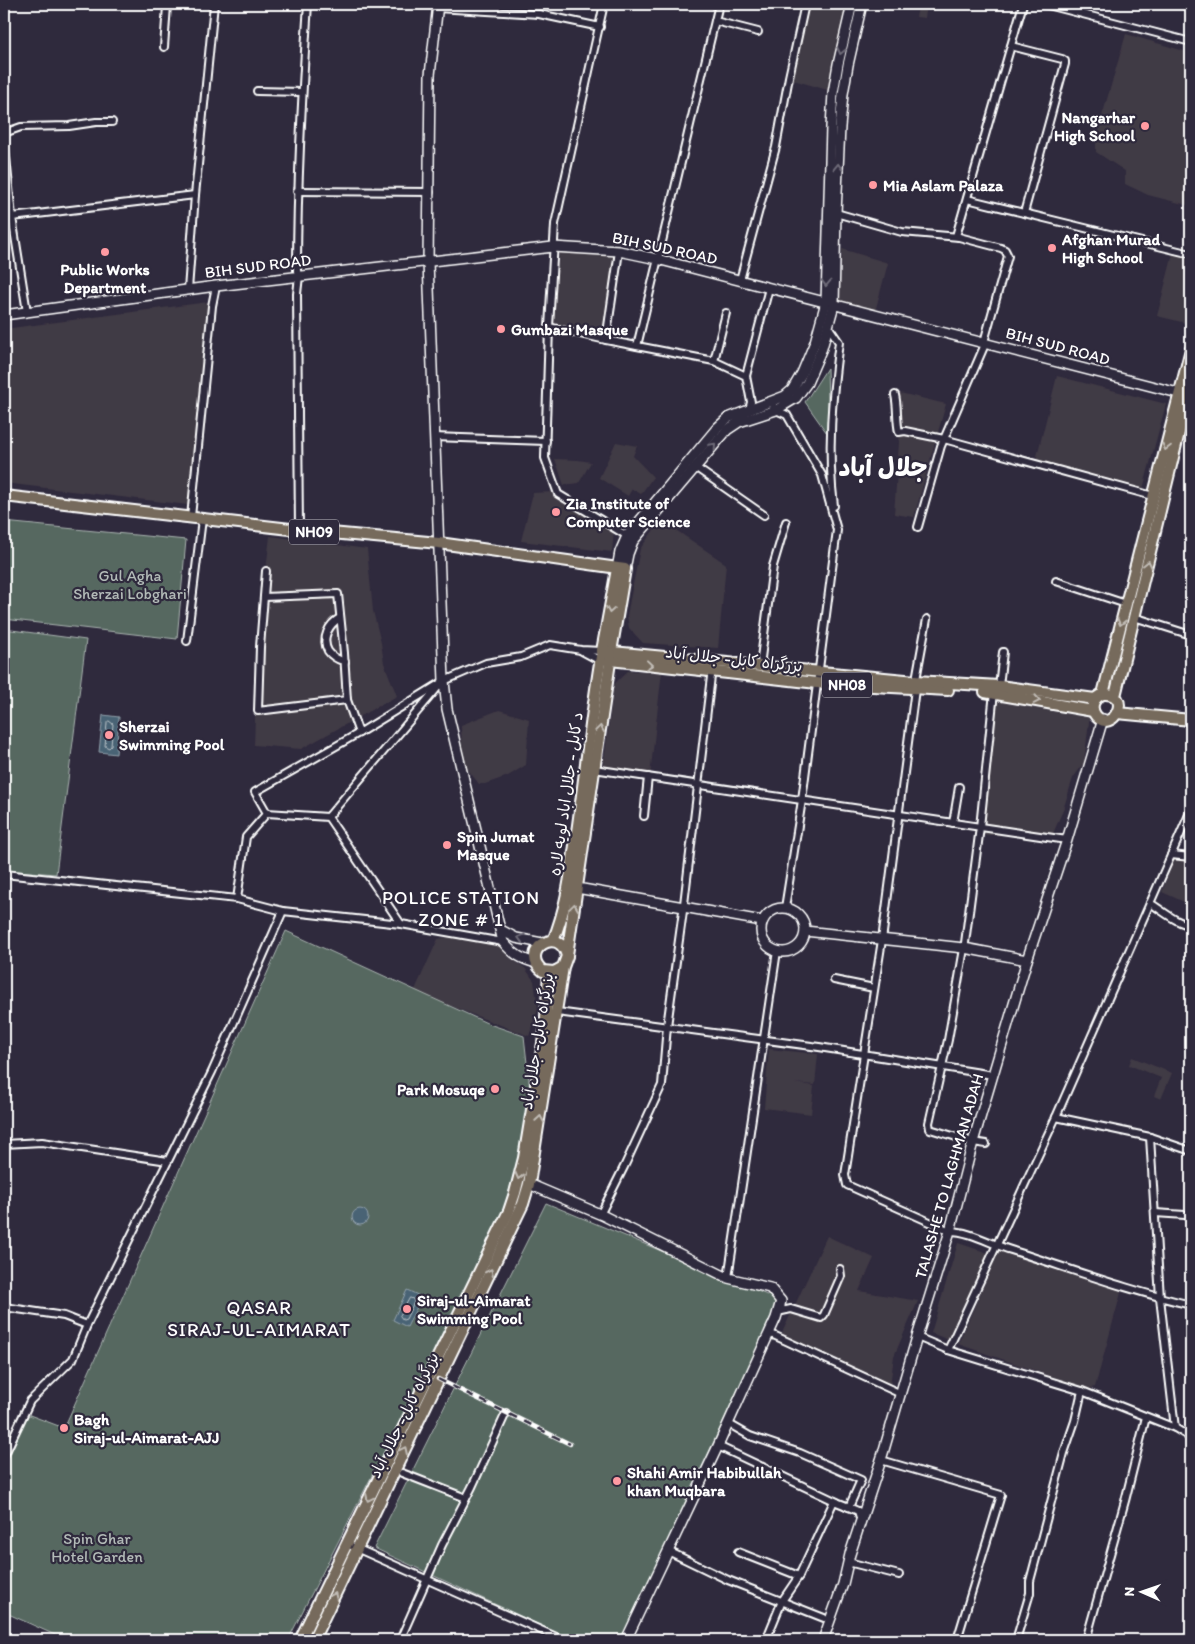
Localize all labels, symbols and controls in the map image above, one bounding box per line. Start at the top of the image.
one-way arrow [836,47,847,56]
place label: Nangarhar High School [1054,108,1136,146]
marker: Nangarhar High School [1139,120,1151,132]
one-way arrow [832,163,843,171]
place label: Mia Aslam Palaza [883,176,1004,195]
marker: Mia Aslam Palaza [867,179,879,191]
street label: BIH SUD ROAD [611,228,719,268]
place label: Afghan Murad High School [1061,230,1161,268]
marker: Afghan Murad High School [1046,242,1058,254]
marker: Public Works Department [99,246,111,258]
street label: BIH SUD ROAD [204,250,312,282]
place label: Public Works Department [60,260,150,298]
one-way arrow [821,279,832,287]
place label: Gumbazi Masque [511,320,629,340]
marker: Gumbazi Masque [495,323,507,335]
street label: BIH SUD ROAD [1004,323,1112,369]
one-way arrow [707,443,716,452]
one-way arrow [1161,443,1172,452]
district label: جلال آباد [839,451,927,483]
place label: Zia Institute of Computer Science [566,494,691,532]
marker: Zia Institute of Computer Science [550,506,562,518]
road number: NH09 [289,520,339,544]
one-way arrow [1142,560,1153,569]
park label: Gul Agha Sherzai Lobghari [73,566,187,603]
one-way arrow [605,605,616,614]
one-way arrow [1116,617,1127,626]
street label: بزرگراه کابل- جلال آباد [664,642,804,676]
one-way arrow [645,659,653,670]
road number: NH08 [822,672,872,698]
one-way arrow [1033,695,1042,705]
street label: د کابل - جلال اباد لویه لاره [545,711,588,877]
place label: Sherzai Swimming Pool [119,717,225,755]
one-way arrow [594,725,605,733]
marker: Sherzai Swimming Pool [103,729,115,741]
place label: Spin Jumat Masque [457,827,535,865]
marker: Spin Jumat Masque [441,839,453,851]
district label: POLICE STATION ZONE # 1 [382,886,540,931]
one-way arrow [568,903,578,912]
one-way arrow [517,934,525,944]
street label: بزرگراه کابل- جلال آباد [517,971,557,1111]
street label: TALASHE TO LAGHMAN ADAH [911,1071,987,1281]
place label: Park Mosuqe [397,1080,485,1100]
marker: Park Mosuqe [489,1083,501,1095]
one-way arrow [534,1114,544,1123]
one-way arrow [515,1172,525,1180]
one-way arrow [484,1268,494,1277]
place label: Siraj-ul-Aimarat Swimming Pool [417,1291,531,1329]
district label: QASAR SIRAJ-UL-AIMARAT [167,1296,351,1341]
marker: Siraj-ul-Aimarat Swimming Pool [401,1303,413,1315]
street label: بزرگراه کابل- جلال آباد [365,1349,443,1481]
place label: Bagh Siraj-ul-Aimarat-AJJ [74,1410,219,1448]
marker: Bagh Siraj-ul-Aimarat-AJJ [58,1422,70,1434]
one-way arrow [398,1446,408,1455]
place label: Shahi Amir Habibullah khan Muqbara [627,1463,782,1501]
marker: Shahi Amir Habibullah khan Muqbara [611,1475,623,1487]
one-way arrow [365,1493,376,1502]
park label: Spin Ghar Hotel Garden [51,1529,143,1566]
north arrow [1118,1566,1168,1616]
text: N [1121,1587,1138,1597]
one-way arrow [328,1592,338,1601]

